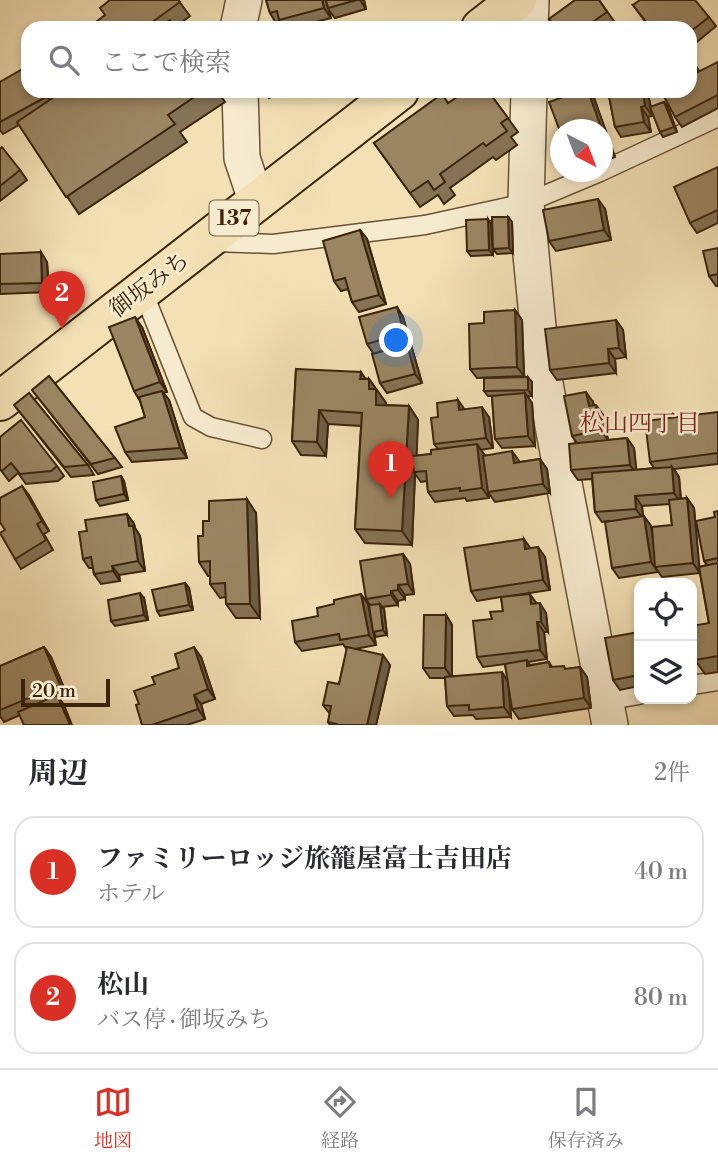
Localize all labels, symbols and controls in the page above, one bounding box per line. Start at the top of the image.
search box [21,21,697,98]
icon: search [45,41,83,79]
text: ここで検索 [101,47,231,79]
north arrow [550,119,613,182]
road number: 137 [210,200,258,235]
street label: 御坂みち [104,246,195,324]
pin: 2 [39,271,85,329]
your location [379,323,413,357]
district label: 松山四丁目 [580,409,700,439]
pin: 1 [368,441,414,499]
map controls [634,578,697,704]
button: locate [634,578,697,641]
button: layers [634,641,697,704]
scale bar [21,676,110,708]
text: 20 m [32,679,76,703]
text: 周辺 [28,755,88,793]
text: 2件 [654,759,690,787]
text: ファミリーロッジ旅籠屋富士吉田店 [97,843,512,875]
text: 1 [47,858,59,886]
text: 40 m [634,858,688,886]
text: ホテル [97,880,165,908]
text: 松山 [97,969,149,1001]
text: 2 [46,984,60,1012]
text: 80 m [634,984,688,1012]
text: バス停 · 御坂みち [97,1006,271,1034]
tab: 地図 [94,1083,132,1153]
tab: 経路 [321,1083,359,1153]
tab: 保存済み [548,1083,624,1153]

